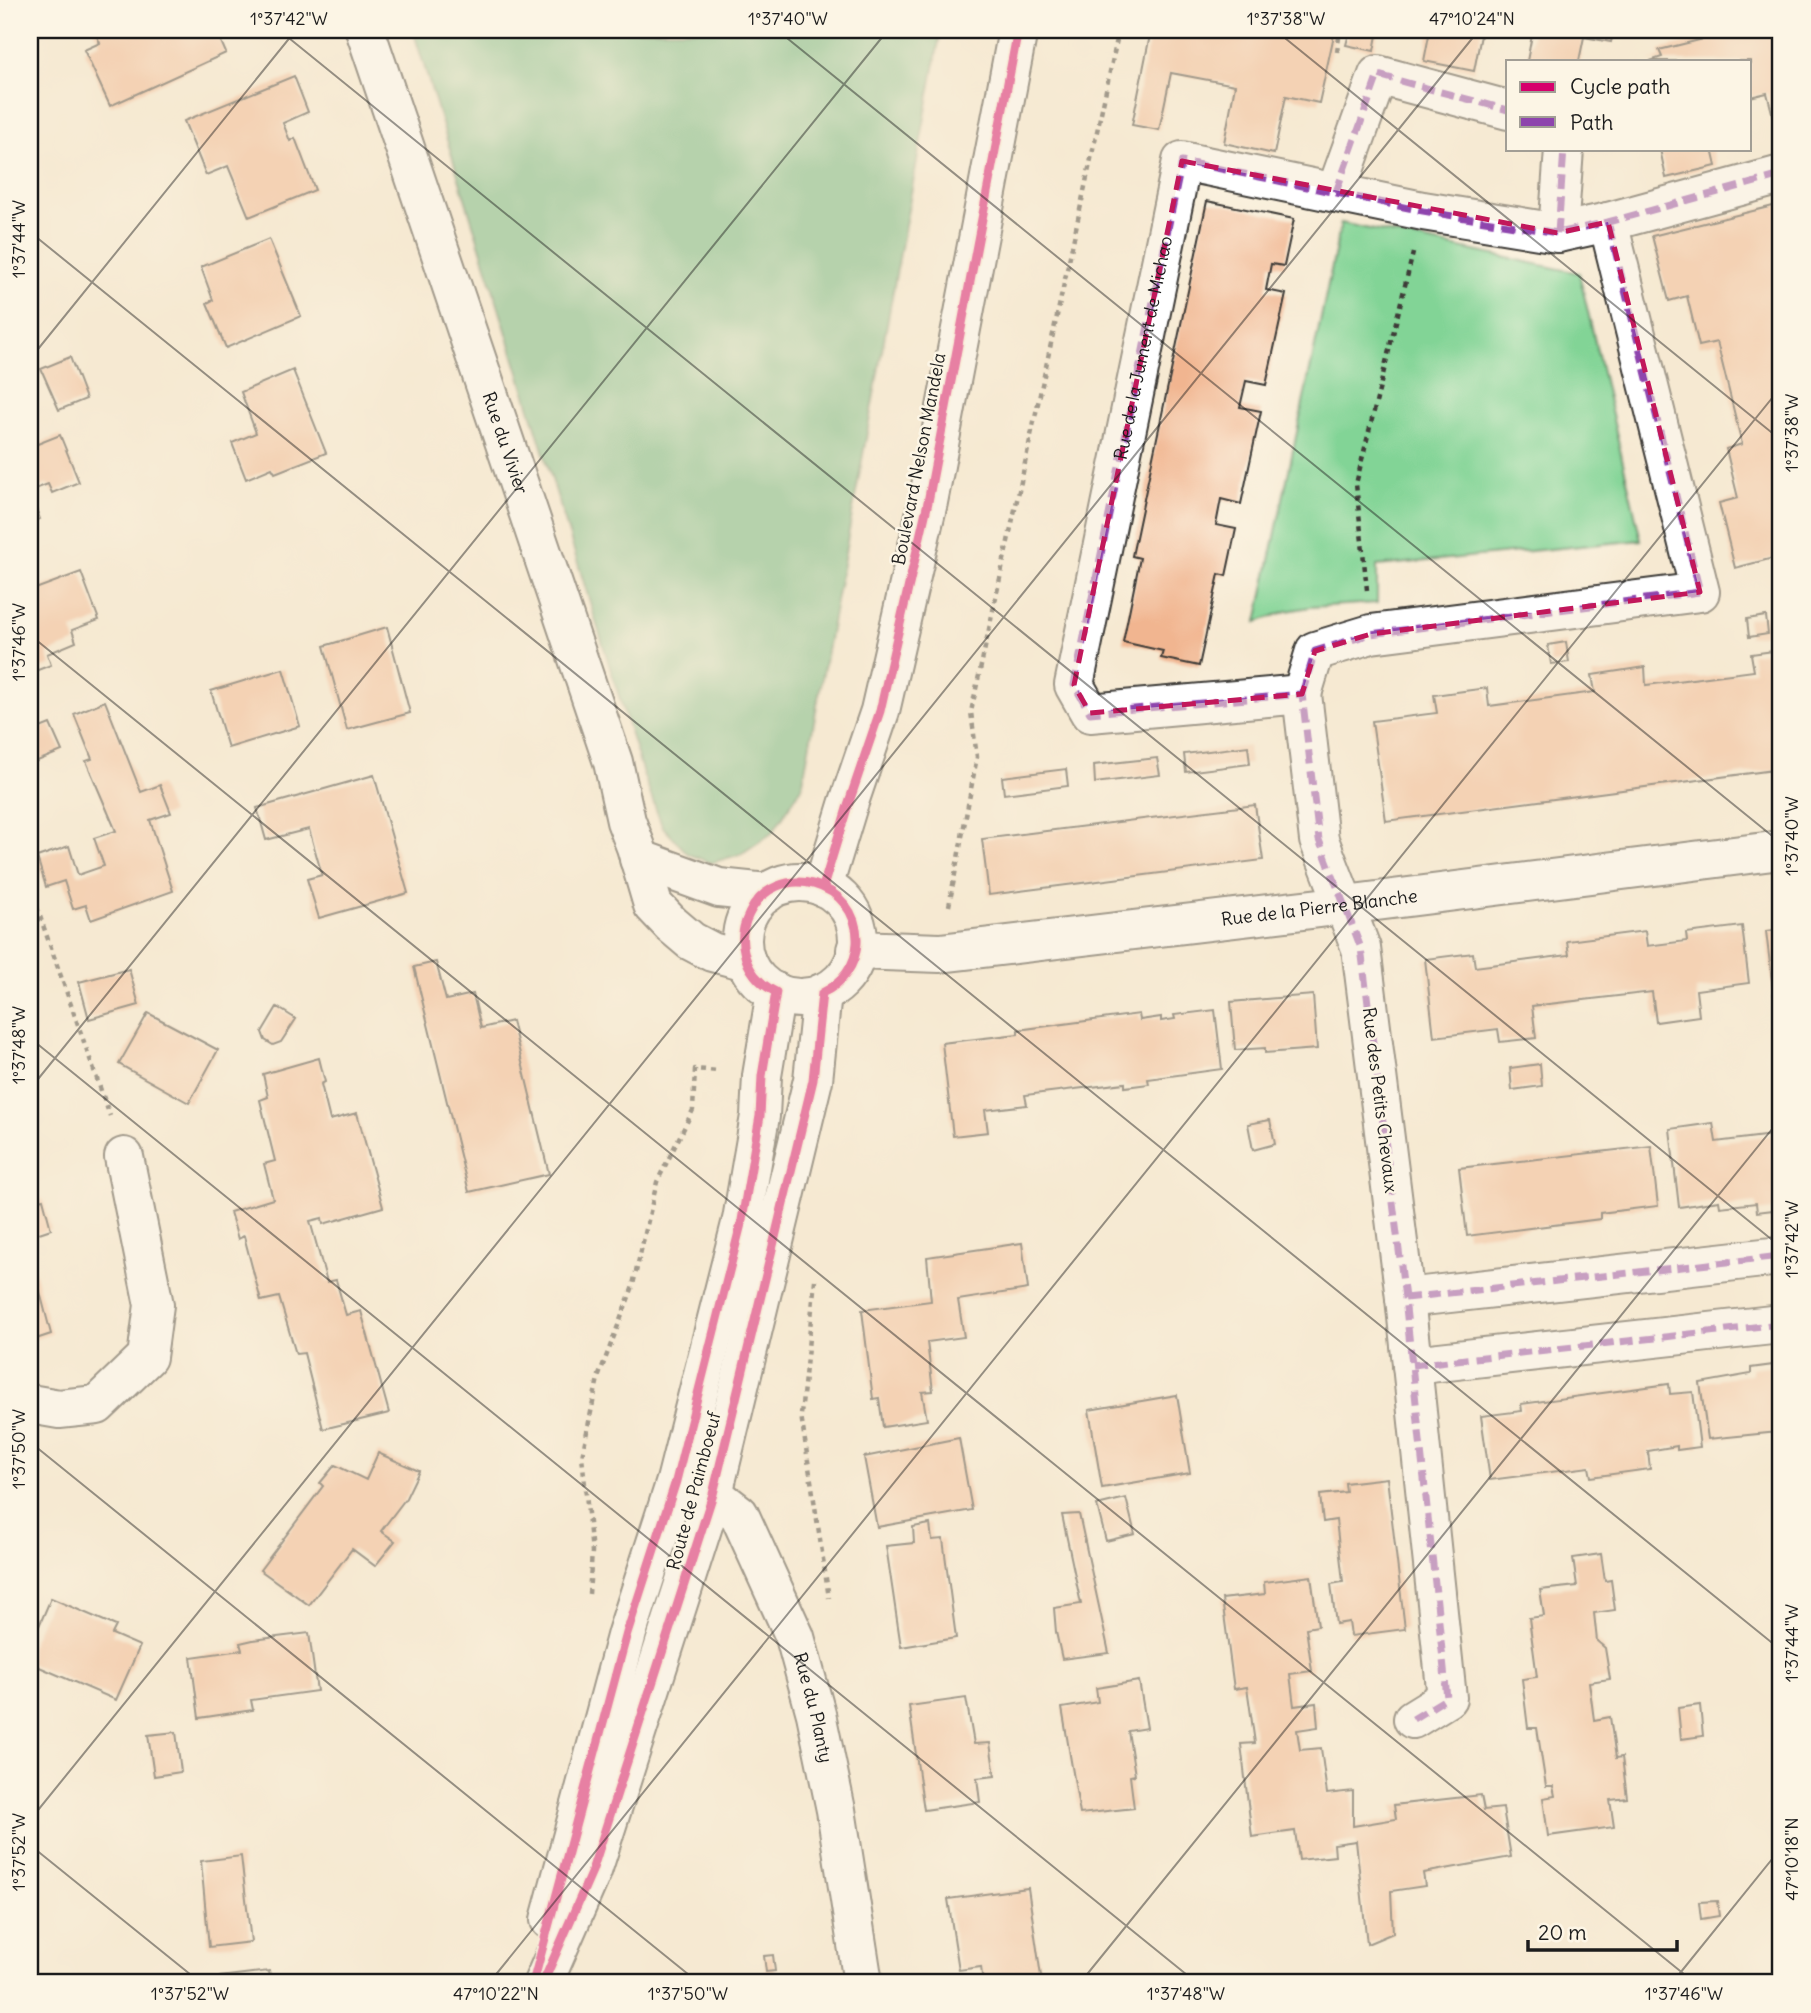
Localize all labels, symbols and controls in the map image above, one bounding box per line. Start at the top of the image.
text: 1°37'42"W [250,7,328,30]
text: 1°37'40"W [748,7,828,30]
text: 1°37'38"W [1247,7,1325,30]
text: 47°10'24"N [1429,7,1515,30]
legend [1506,60,1752,150]
text: Cycle path [1570,73,1670,100]
text: Path [1570,109,1613,136]
text: 1°37'44"W [7,200,30,278]
street label: Rue de la Jument de Michao [1109,234,1177,462]
street label: Boulevard Nelson Mandela [887,351,950,567]
street label: Rue du Vivier [477,389,534,497]
text: 1°37'38"W [1780,394,1803,472]
text: 1°37'46"W [7,603,30,681]
text: 1°37'40"W [1780,796,1803,876]
street label: Rue de la Pierre Blanche [1220,884,1419,931]
text: 1°37'48"W [7,1006,30,1084]
street label: Rue des Petits Chevaux [1358,1006,1403,1194]
text: 1°37'42"W [1780,1200,1803,1278]
street label: Route de Paimboeuf [661,1408,726,1573]
text: 1°37'50"W [7,1409,30,1489]
text: 1°37'44"W [1780,1604,1803,1682]
street label: Rue du Planty [789,1650,838,1765]
text: 1°37'52"W [7,1813,30,1891]
text: 47°10'18"N [1780,1817,1803,1901]
scale bar [1528,1908,1676,1952]
text: 20 m [1538,1919,1587,1946]
text: 1°37'52"W [151,1982,229,2005]
text: 47°10'22"N [453,1982,539,2005]
text: 1°37'50"W [648,1982,728,2005]
text: 1°37'48"W [1147,1982,1225,2005]
text: 1°37'46"W [1645,1982,1723,2005]

